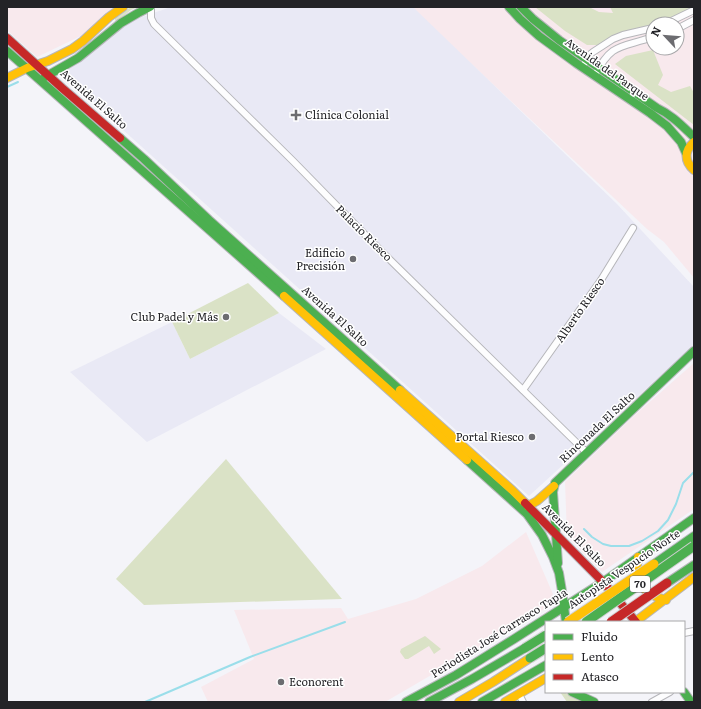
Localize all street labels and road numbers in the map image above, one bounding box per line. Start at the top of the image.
street label: Avenida del Parque [562,33,653,103]
street label: Avenida El Salto [58,65,132,132]
street label: Palacio Riesco [333,200,397,264]
street label: Alberto Riesco [551,274,608,345]
street label: Avenida El Salto [299,281,372,349]
street label: Rinconada El Salto [555,387,638,466]
street label: Avenida El Salto [539,499,610,570]
street label: Autopista Vespucio Norte [564,524,683,612]
road number: 70 [630,576,650,592]
street label: Periodista José Carrasco Tapia [427,583,570,681]

